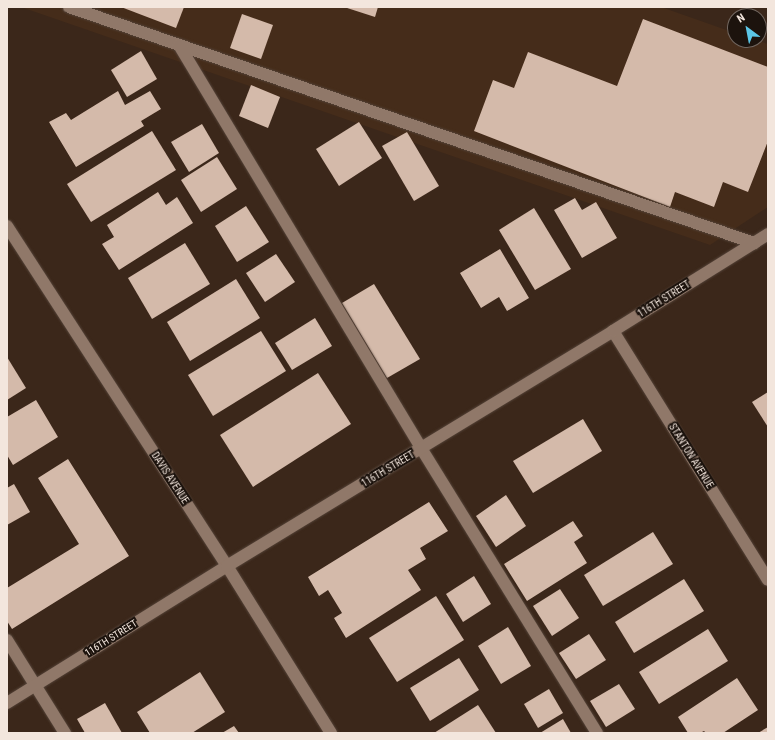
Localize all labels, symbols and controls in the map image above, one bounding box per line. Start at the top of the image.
north arrow [727,8,767,48]
text: N [735,11,747,26]
street label: 116TH STREET [636,278,692,320]
street label: STANTON AVENUE [666,421,716,491]
street label: 116TH STREET [359,449,417,489]
street label: DAVIS AVENUE [149,450,191,506]
street label: 116TH STREET [83,617,139,659]

